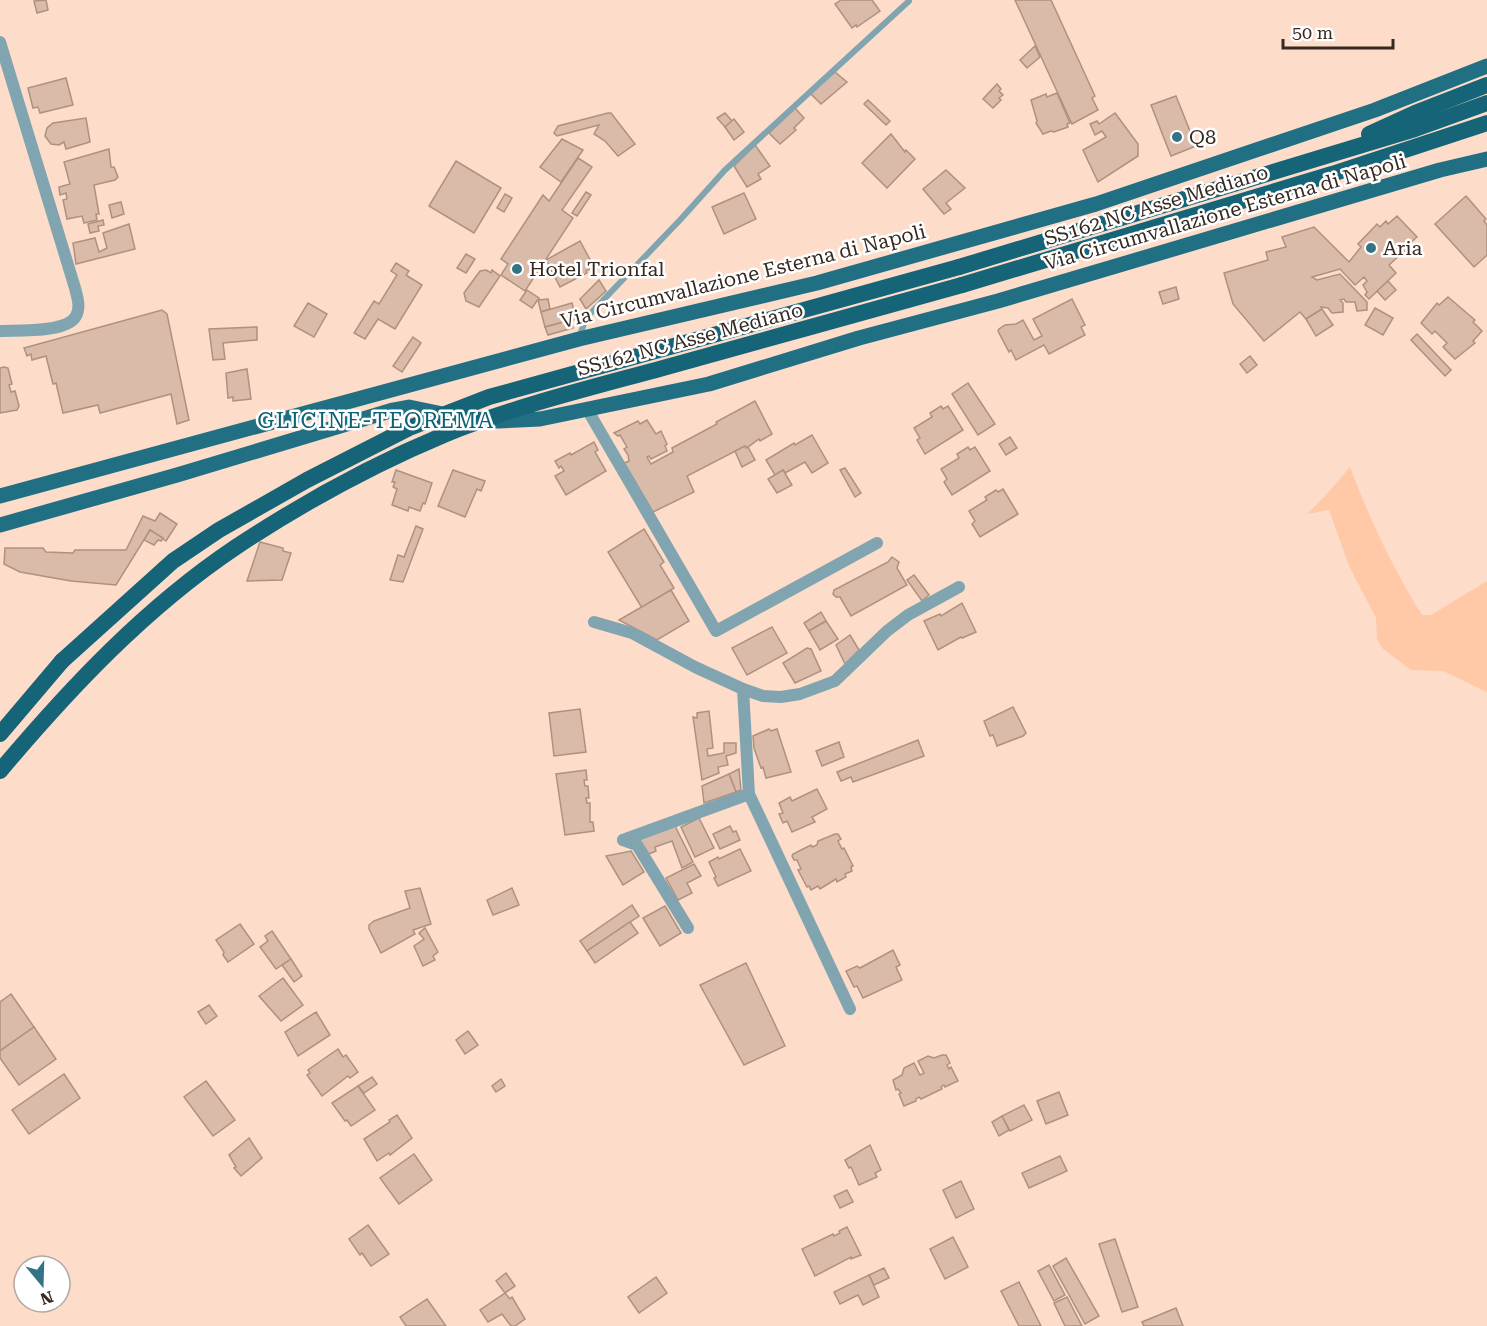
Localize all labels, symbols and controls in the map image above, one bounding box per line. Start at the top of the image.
scale bar [1283,12,1392,50]
text: 50 m [1292,22,1333,43]
place label: Q8 [1189,125,1216,149]
marker: Q8 [1170,130,1184,144]
street label: Via Circumvallazione Esterna di Napoli [1041,149,1409,275]
street label: SS162 NC Asse Mediano [1041,159,1271,251]
street label: Via Circumvallazione Esterna di Napoli [558,219,928,333]
place label: Aria [1383,236,1423,260]
marker: Aria [1364,241,1378,255]
place label: Hotel Trionfal [529,257,665,281]
marker: Hotel Trionfal [510,262,524,276]
street label: SS162 NC Asse Mediano [574,297,806,381]
district label: GLICINE-TEOREMA [257,408,495,433]
north arrow [12,1254,72,1314]
text: N [38,1287,56,1309]

